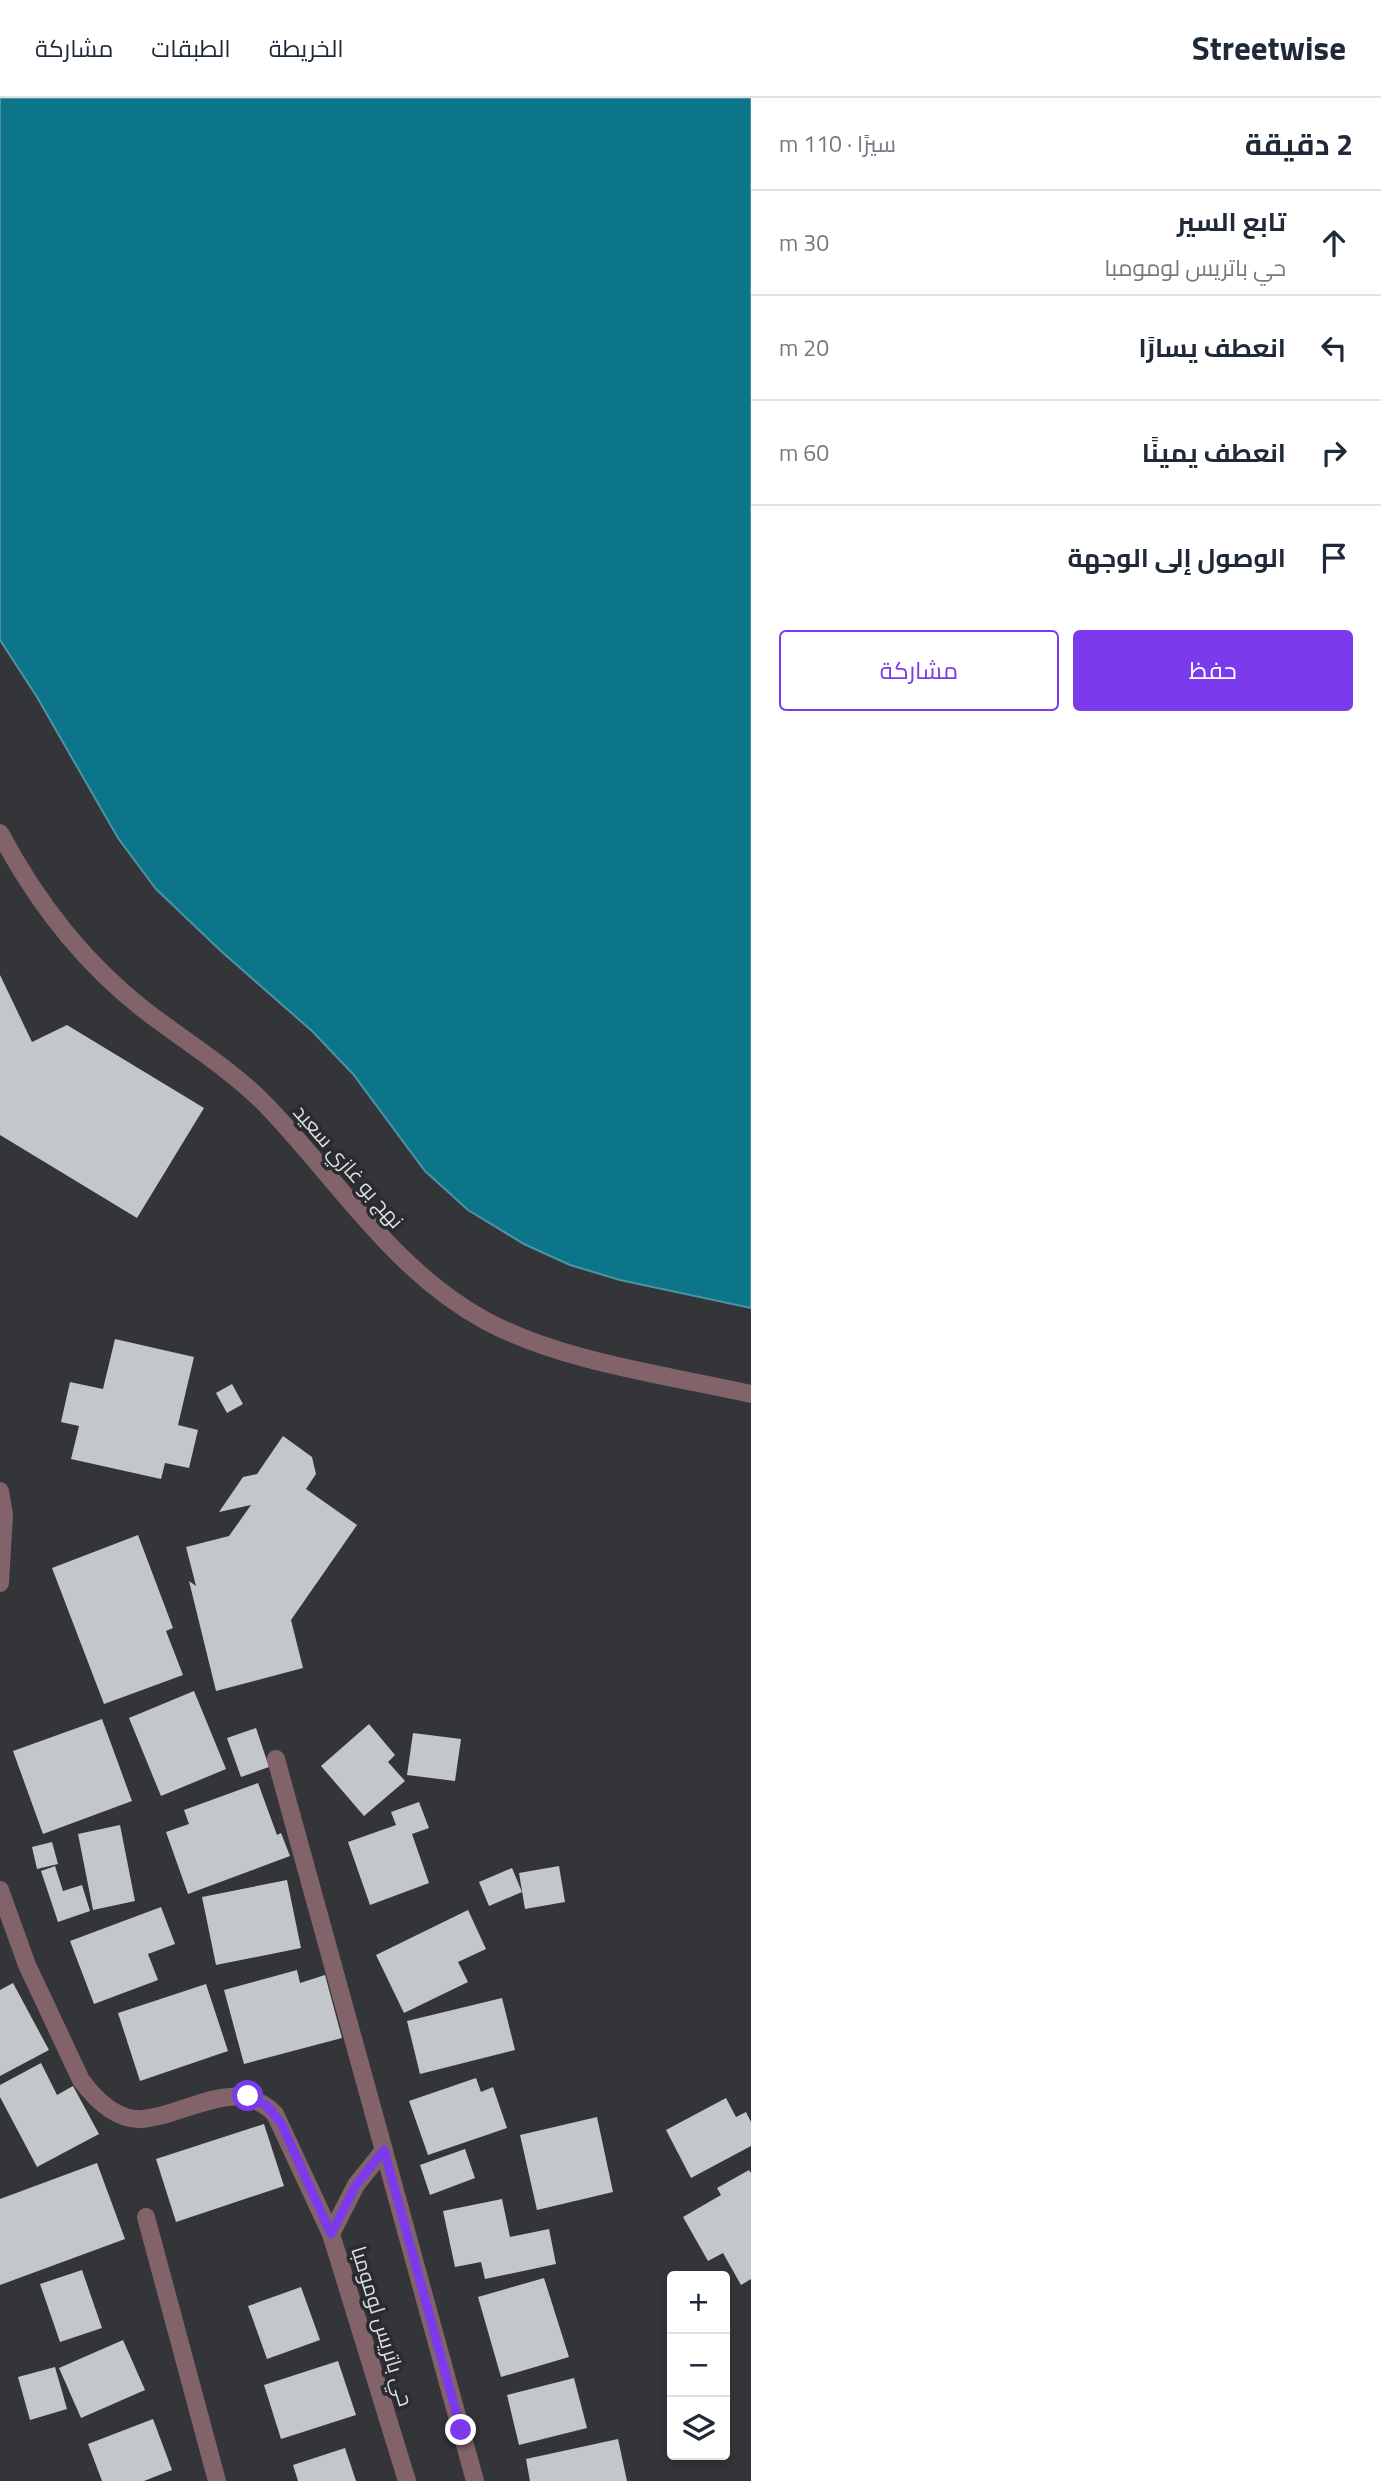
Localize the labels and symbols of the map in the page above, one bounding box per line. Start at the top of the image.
street label: نهج بو غازي سعيد [285,1097,412,1236]
route start [232,2080,263,2111]
street label: حي باتريس لومومبا [342,2242,423,2410]
route end [445,2414,476,2445]

